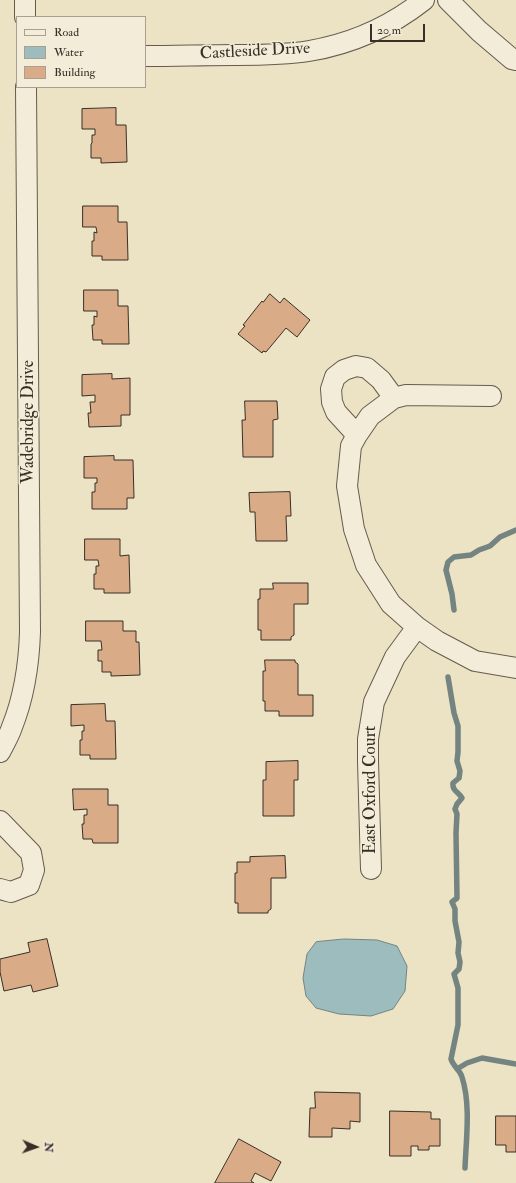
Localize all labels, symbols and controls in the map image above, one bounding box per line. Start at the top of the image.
legend [16,16,146,88]
scale bar [372,16,427,42]
text: 20 m [377,23,401,38]
text: Road [54,25,79,40]
street label: Castleside Drive [199,39,311,65]
text: Water [54,45,83,60]
text: Building [54,65,95,80]
street label: Wadebridge Drive [19,360,39,484]
street label: East Oxford Court [361,726,381,854]
north arrow [16,1127,56,1167]
text: N [42,1142,55,1153]

